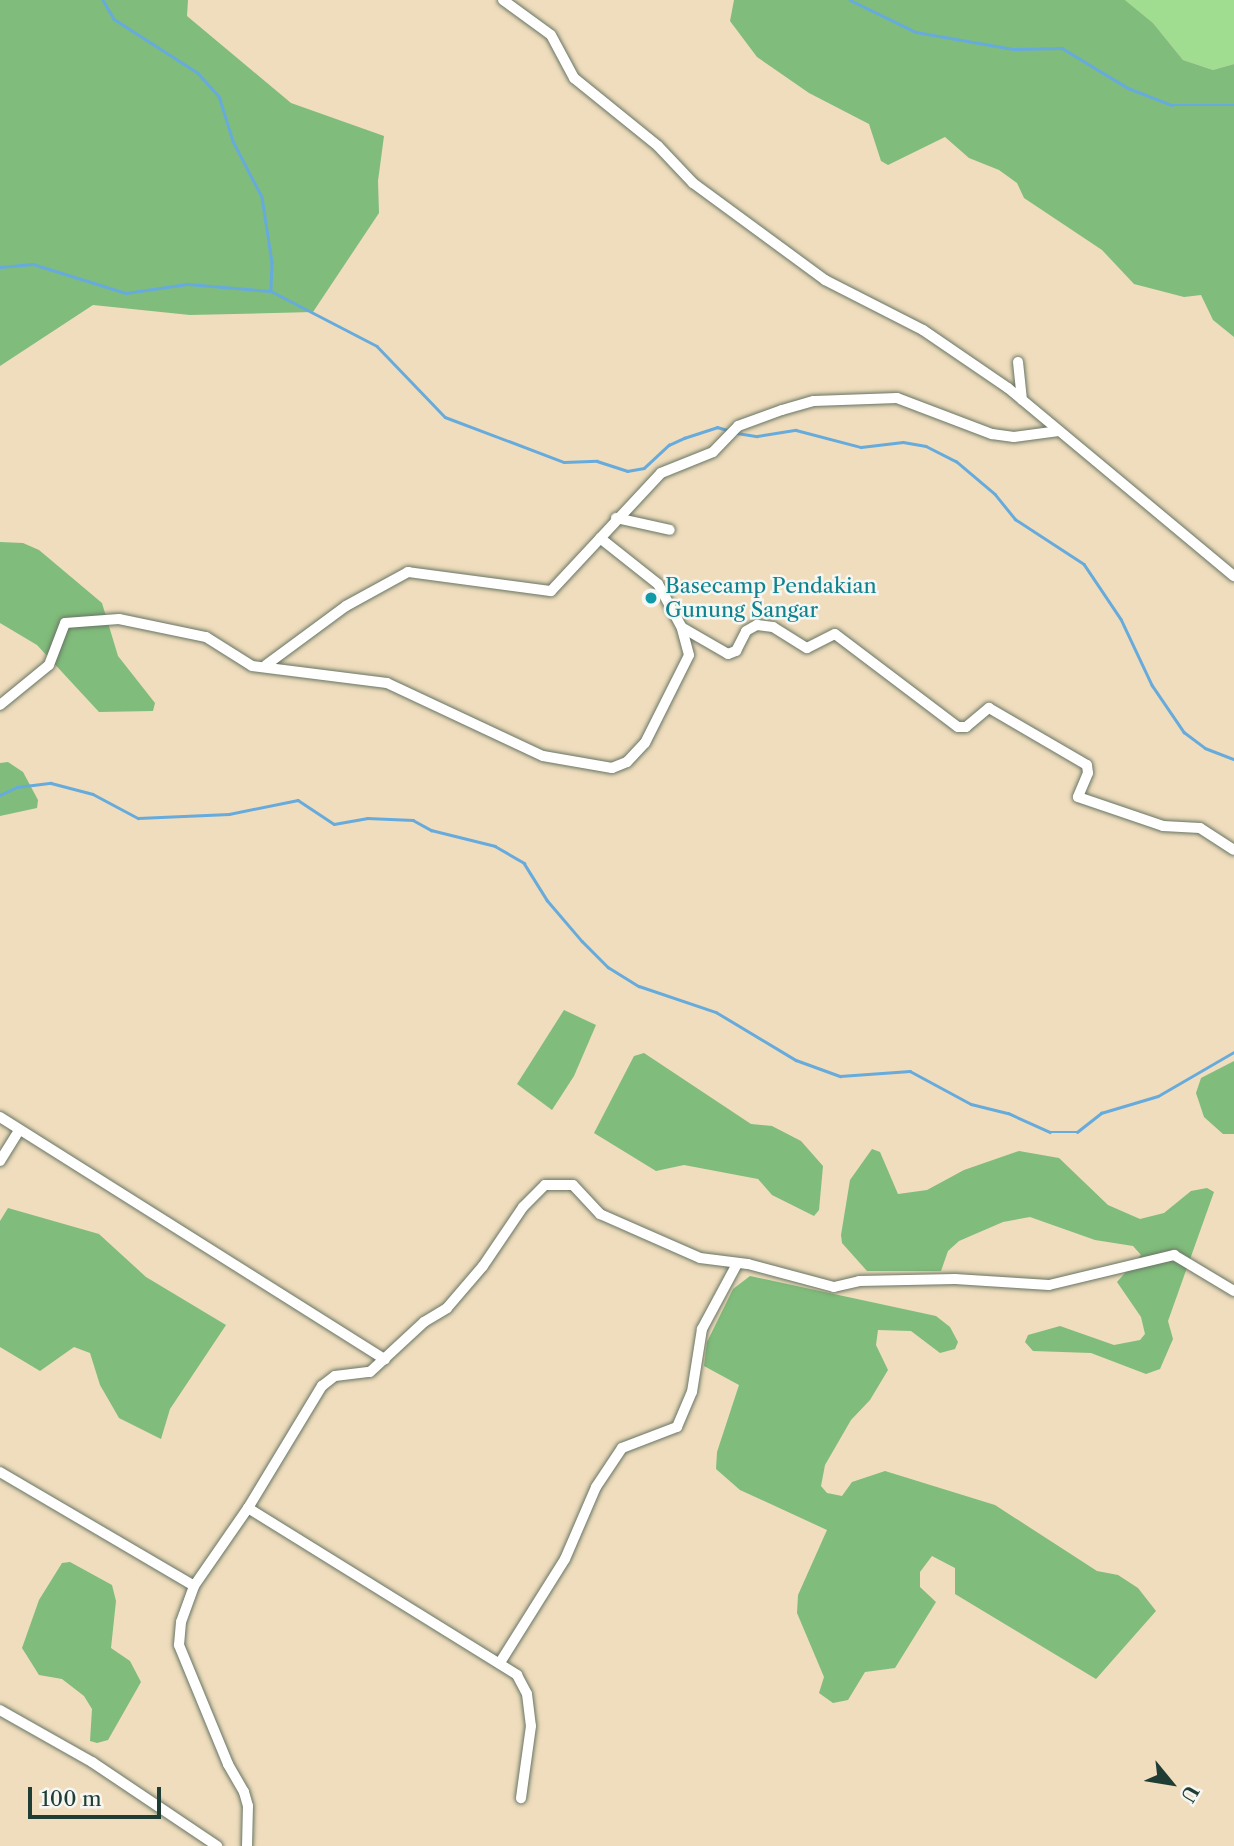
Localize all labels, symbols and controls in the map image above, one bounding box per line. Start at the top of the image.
place label: Basecamp Pendakian Gunung Sangar [665,573,877,623]
marker: Basecamp Pendakian Gunung Sangar [643,590,659,606]
north arrow [1136,1748,1206,1818]
scale bar [32,1772,164,1816]
text: U [1176,1781,1203,1806]
text: 100 m [41,1786,102,1811]

